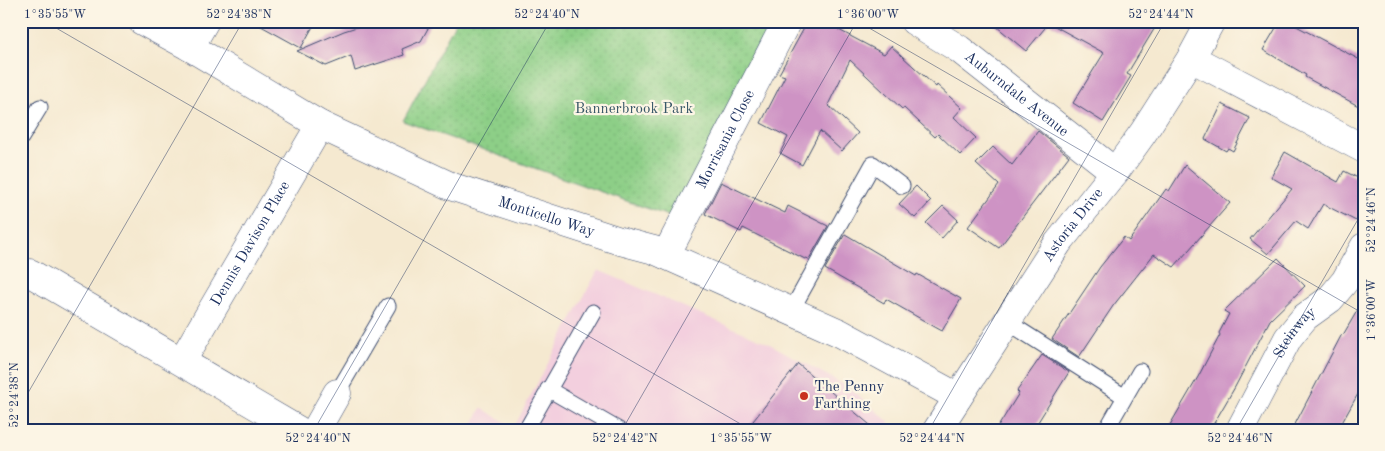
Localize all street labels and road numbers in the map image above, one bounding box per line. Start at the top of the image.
street label: Auburndale Avenue [962,49,1071,140]
street label: Morrisania Close [694,88,758,191]
street label: Dennis Davison Place [208,179,293,309]
street label: Astoria Drive [1040,186,1106,265]
street label: Monticello Way [496,195,597,240]
street label: Steinway [1271,304,1319,361]

